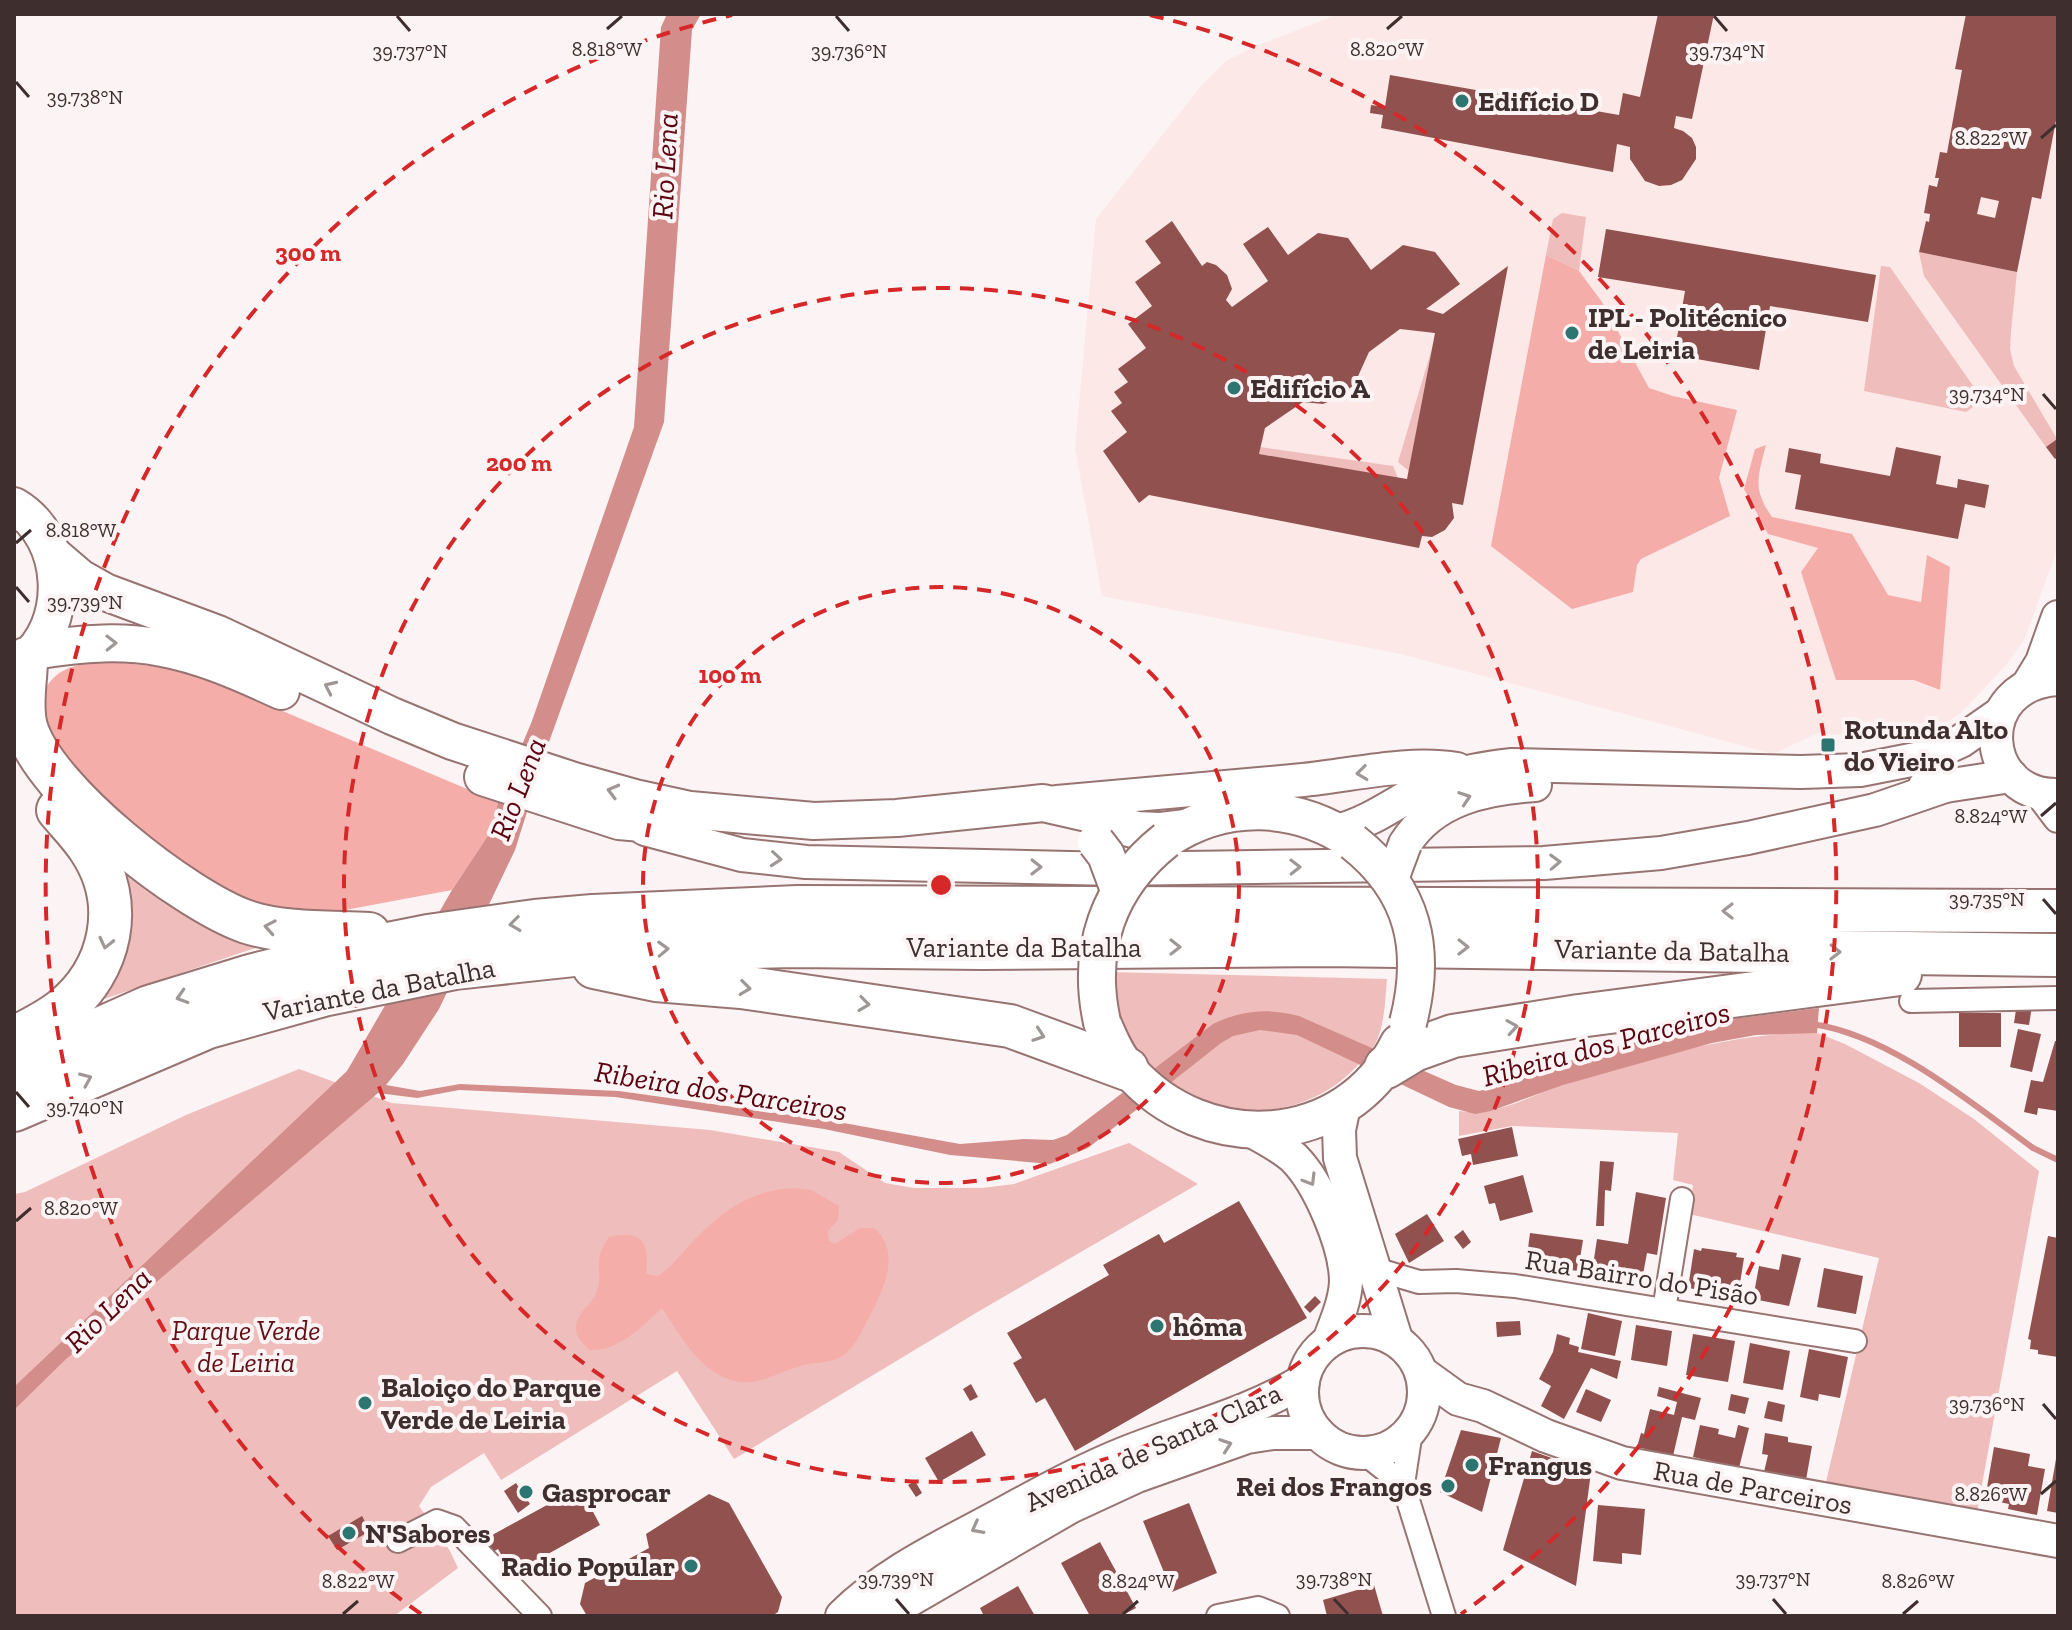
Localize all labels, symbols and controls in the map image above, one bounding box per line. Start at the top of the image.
text: 8.818°W [572,37,643,61]
text: 8.820°W [1350,37,1424,61]
text: 39.737°N [373,39,448,63]
text: 39.736°N [811,39,887,63]
text: 39.734°N [1689,39,1765,63]
text: 39.738°N [47,85,123,109]
place label: Edifício D [1478,85,1599,118]
marker: Edifício D [1453,92,1471,110]
water label: Rio Lena [644,112,686,220]
text: 8.822°W [1955,126,2028,150]
text: 300 m [275,238,341,267]
place label: IPL - Politécnico de Leiria [1588,301,1787,366]
marker: IPL - Politécnico de Leiria [1563,324,1581,342]
place label: Edifício A [1250,372,1371,405]
marker: Edifício A [1225,379,1243,397]
text: 39.734°N [1949,382,2025,406]
text: 200 m [486,448,552,477]
text: 8.818°W [46,518,117,542]
text: 39.739°N [47,590,123,614]
one-way arrow [105,634,118,652]
text: 100 m [699,660,761,689]
one-way arrow [324,681,338,697]
place label: Rotunda Alto do Vieiro [1844,713,2008,778]
water label: Rio Lena [482,733,554,845]
marker: Rotunda Alto do Vieiro [1819,736,1837,754]
one-way arrow [1355,764,1368,781]
one-way arrow [606,784,620,801]
one-way arrow [1458,791,1472,807]
text: 8.824°W [1955,804,2028,828]
one-way arrow [770,850,783,867]
one-way arrow [1549,854,1562,871]
one-way arrow [1030,858,1043,876]
one-way arrow [1289,858,1302,875]
centre of rings [927,871,955,899]
text: 39.735°N [1949,887,2025,911]
one-way arrow [1721,902,1734,920]
one-way arrow [509,915,522,932]
one-way arrow [263,919,277,936]
street label: Variante da Batalha [905,931,1142,964]
street label: Variante da Batalha [1553,932,1790,969]
one-way arrow [99,935,116,949]
one-way arrow [1169,938,1182,956]
one-way arrow [1457,938,1470,956]
one-way arrow [657,940,670,957]
one-way arrow [1829,943,1842,961]
street label: Variante da Batalha [260,951,498,1028]
one-way arrow [739,979,752,996]
one-way arrow [176,988,190,1004]
water label: Ribeira dos Parceiros [1478,994,1734,1094]
one-way arrow [858,995,871,1012]
one-way arrow [1505,1019,1519,1036]
one-way arrow [1031,1026,1045,1042]
water label: Ribeira dos Parceiros [592,1053,850,1129]
one-way arrow [78,1073,92,1089]
text: 39.740°N [46,1095,124,1119]
one-way arrow [1301,1171,1316,1186]
text: 8.820°W [44,1196,118,1220]
street label: Rua Bairro do Pisão [1523,1243,1761,1312]
water label: Rio Lena [57,1260,159,1360]
place label: hôma [1173,1310,1243,1343]
park label: Parque Verde de Leiria [171,1314,321,1379]
marker: hôma [1148,1317,1166,1335]
place label: Baloiço do Parque Verde de Leiria [381,1371,601,1436]
street label: Avenida de Santa Clara [1020,1376,1287,1519]
text: 39.736°N [1949,1392,2025,1416]
marker: Baloiço do Parque Verde de Leiria [356,1394,374,1412]
one-way arrow [1219,1438,1233,1454]
place label: Frangus [1488,1449,1592,1482]
street label: Rua de Parceiros [1651,1454,1855,1521]
marker: Frangus [1463,1456,1481,1474]
place label: Rei dos Frangos [1236,1470,1432,1503]
place label: Gasprocar [542,1476,671,1509]
marker: Rei dos Frangos [1439,1477,1457,1495]
text: 8.826°W [1954,1482,2028,1506]
marker: Gasprocar [517,1483,535,1501]
place label: N'Sabores [365,1517,491,1550]
one-way arrow [971,1518,986,1533]
marker: N'Sabores [340,1524,358,1542]
place label: Radio Popular [501,1550,675,1583]
marker: Radio Popular [682,1557,700,1575]
text: 39.739°N [858,1567,934,1591]
text: 39.738°N [1296,1567,1372,1591]
text: 39.737°N [1736,1567,1811,1591]
text: 8.822°W [322,1569,395,1593]
text: 8.824°W [1102,1569,1175,1593]
text: 8.826°W [1881,1569,1955,1593]

